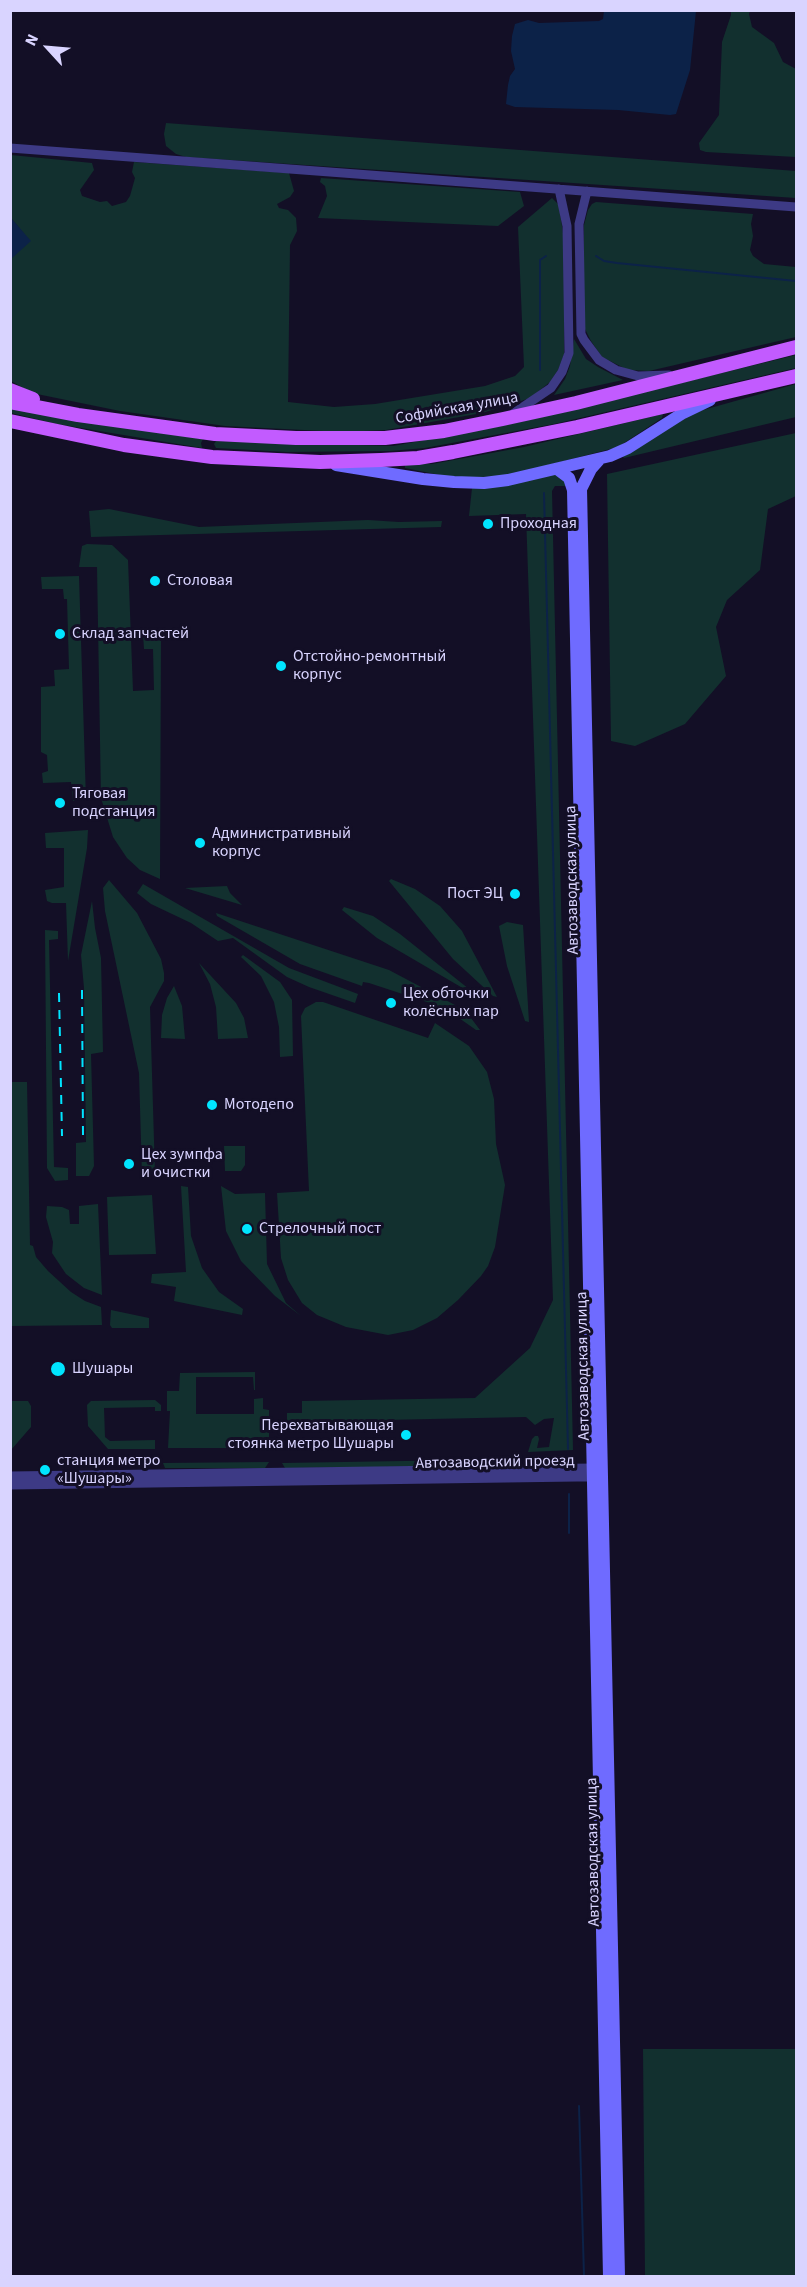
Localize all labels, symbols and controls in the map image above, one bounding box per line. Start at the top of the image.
north arrow [18,18,78,78]
text: N [20,31,44,50]
street label: Софийская улица [394,389,520,429]
place label: Проходная [500,514,577,534]
marker: Проходная [481,517,495,531]
place label: Столовая [167,571,233,591]
marker: Столовая [148,574,162,588]
place label: Склад запчастей [72,624,189,644]
marker: Склад запчастей [53,627,67,641]
place label: Отстойно-ремонтный корпус [293,647,446,685]
marker: Отстойно-ремонтный корпус [274,659,288,673]
place label: Тяговая подстанция [72,784,155,822]
marker: Тяговая подстанция [53,796,67,810]
street label: Автозаводская улица [562,805,584,955]
place label: Административный корпус [212,824,351,862]
marker: Административный корпус [193,836,207,850]
place label: Пост ЭЦ [447,884,503,904]
marker: Пост ЭЦ [508,887,522,901]
place label: Цех обточки колёсных пар [403,984,499,1022]
marker: Цех обточки колёсных пар [384,996,398,1010]
place label: Мотодепо [224,1095,294,1115]
marker: Мотодепо [205,1098,219,1112]
place label: Цех зумпфа и очистки [141,1145,223,1183]
marker: Цех зумпфа и очистки [122,1157,136,1171]
place label: Стрелочный пост [259,1219,381,1239]
marker: Стрелочный пост [240,1222,254,1236]
street label: Автозаводская улица [573,1291,595,1441]
place label: Шушары [72,1359,133,1379]
marker: Шушары [49,1360,67,1378]
place label: Перехватывающая стоянка метро Шушары [228,1416,394,1454]
marker: Перехватывающая стоянка метро Шушары [399,1428,413,1442]
place label: станция метро «Шушары» [57,1451,160,1489]
street label: Автозаводский проезд [415,1452,575,1474]
marker: станция метро «Шушары» [38,1463,52,1477]
street label: Автозаводская улица [583,1777,605,1927]

